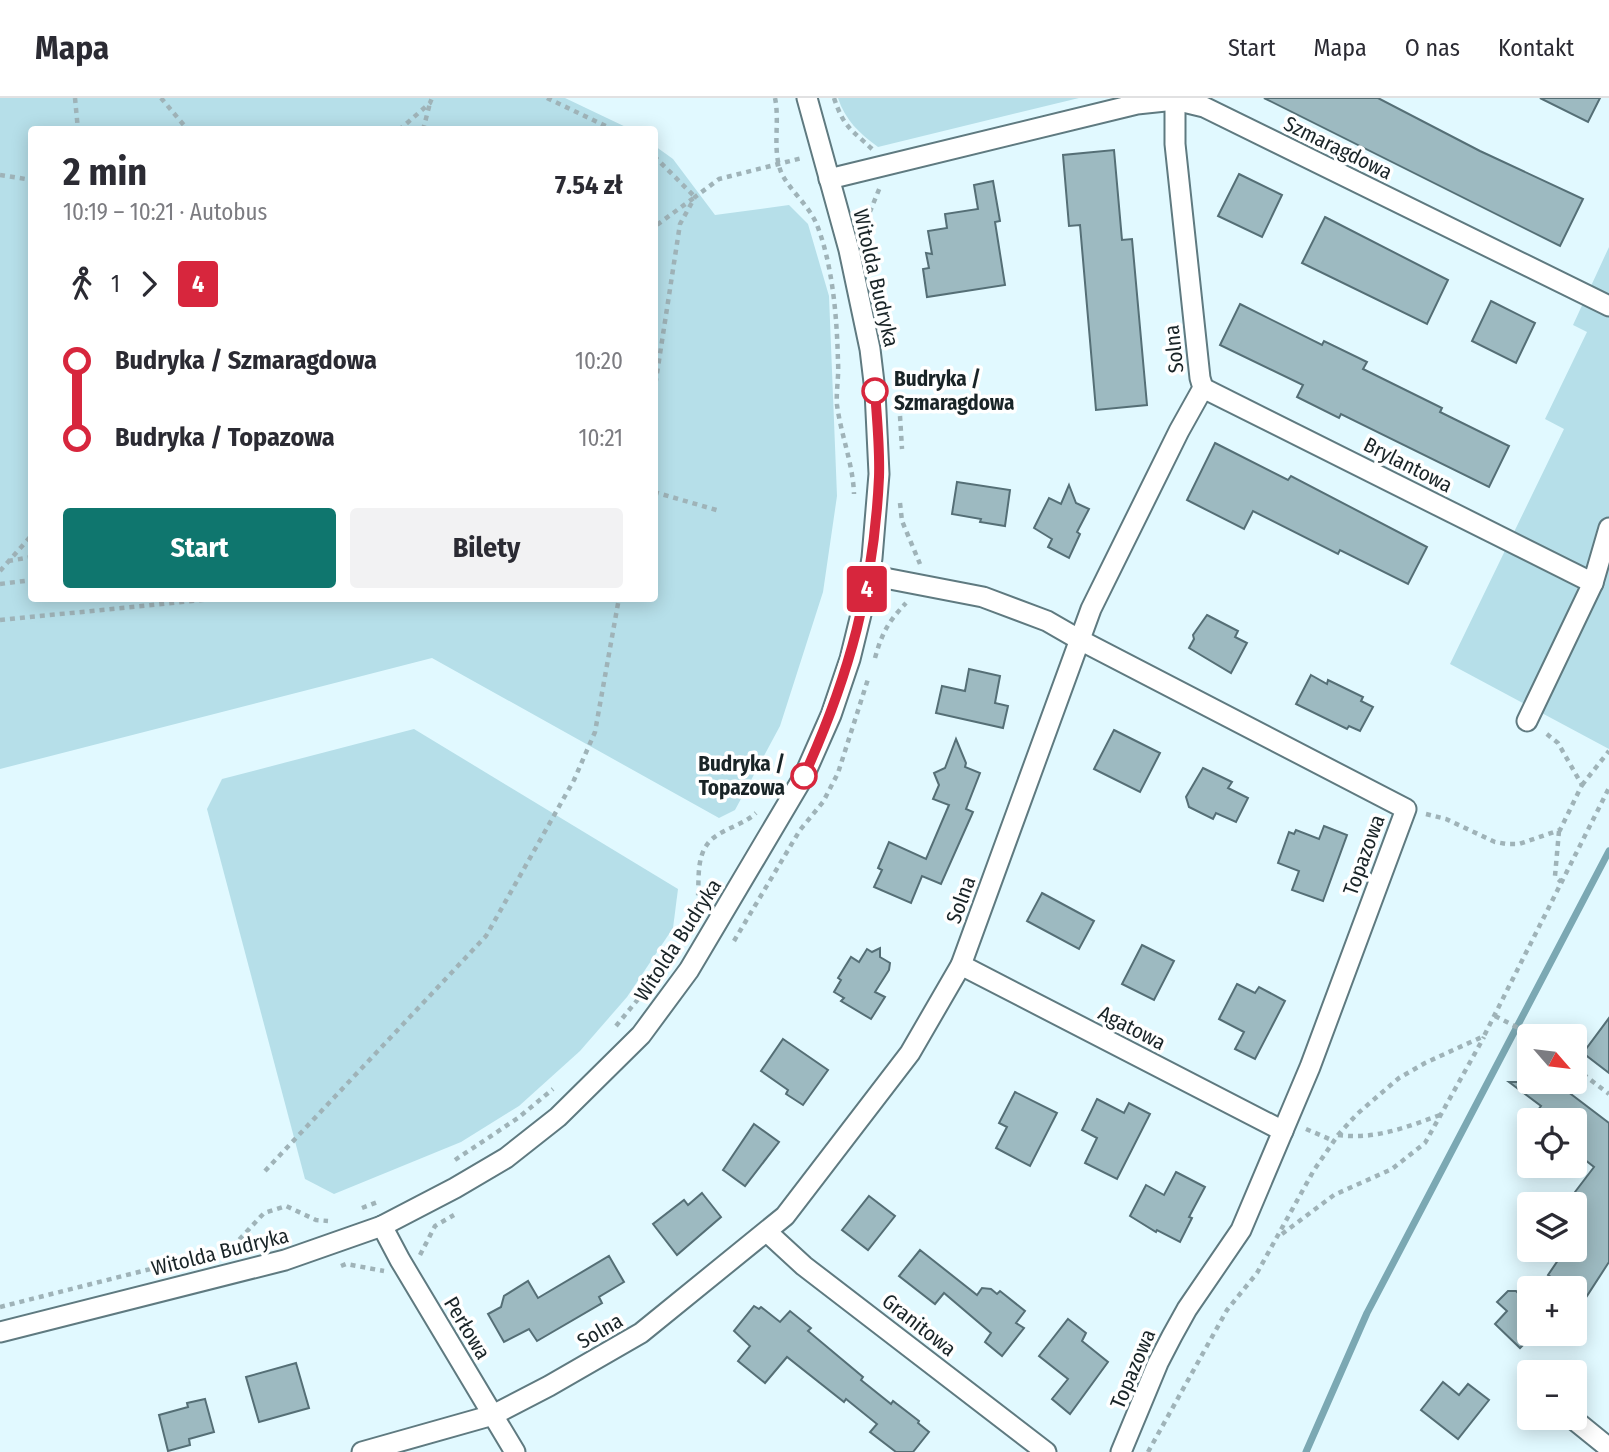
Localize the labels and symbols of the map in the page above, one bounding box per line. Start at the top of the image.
street label: Szmaragdowa [1280,111,1396,185]
street label: Witolda Budryka [848,207,904,349]
street label: Solna [1159,324,1189,374]
place label: Budryka / Szmaragdowa [894,366,1014,416]
marker: Budryka / Szmaragdowa [862,378,888,404]
street label: Brylantowa [1359,432,1457,498]
line badge: 4 [844,566,890,612]
place label: Budryka / Topazowa [698,751,785,801]
marker: Budryka / Topazowa [791,763,817,789]
street label: Topazowa [1337,811,1391,899]
street label: Solna [941,873,981,927]
street label: Witolda Budryka [629,874,727,1006]
street label: Agatowa [1094,1000,1170,1056]
north arrow [1517,1024,1587,1094]
street label: Witolda Budryka [149,1222,291,1282]
street label: Granitowa [877,1288,961,1362]
street label: Perłowa [438,1292,496,1364]
street label: Solna [573,1308,627,1354]
street label: Topazowa [1105,1325,1161,1413]

